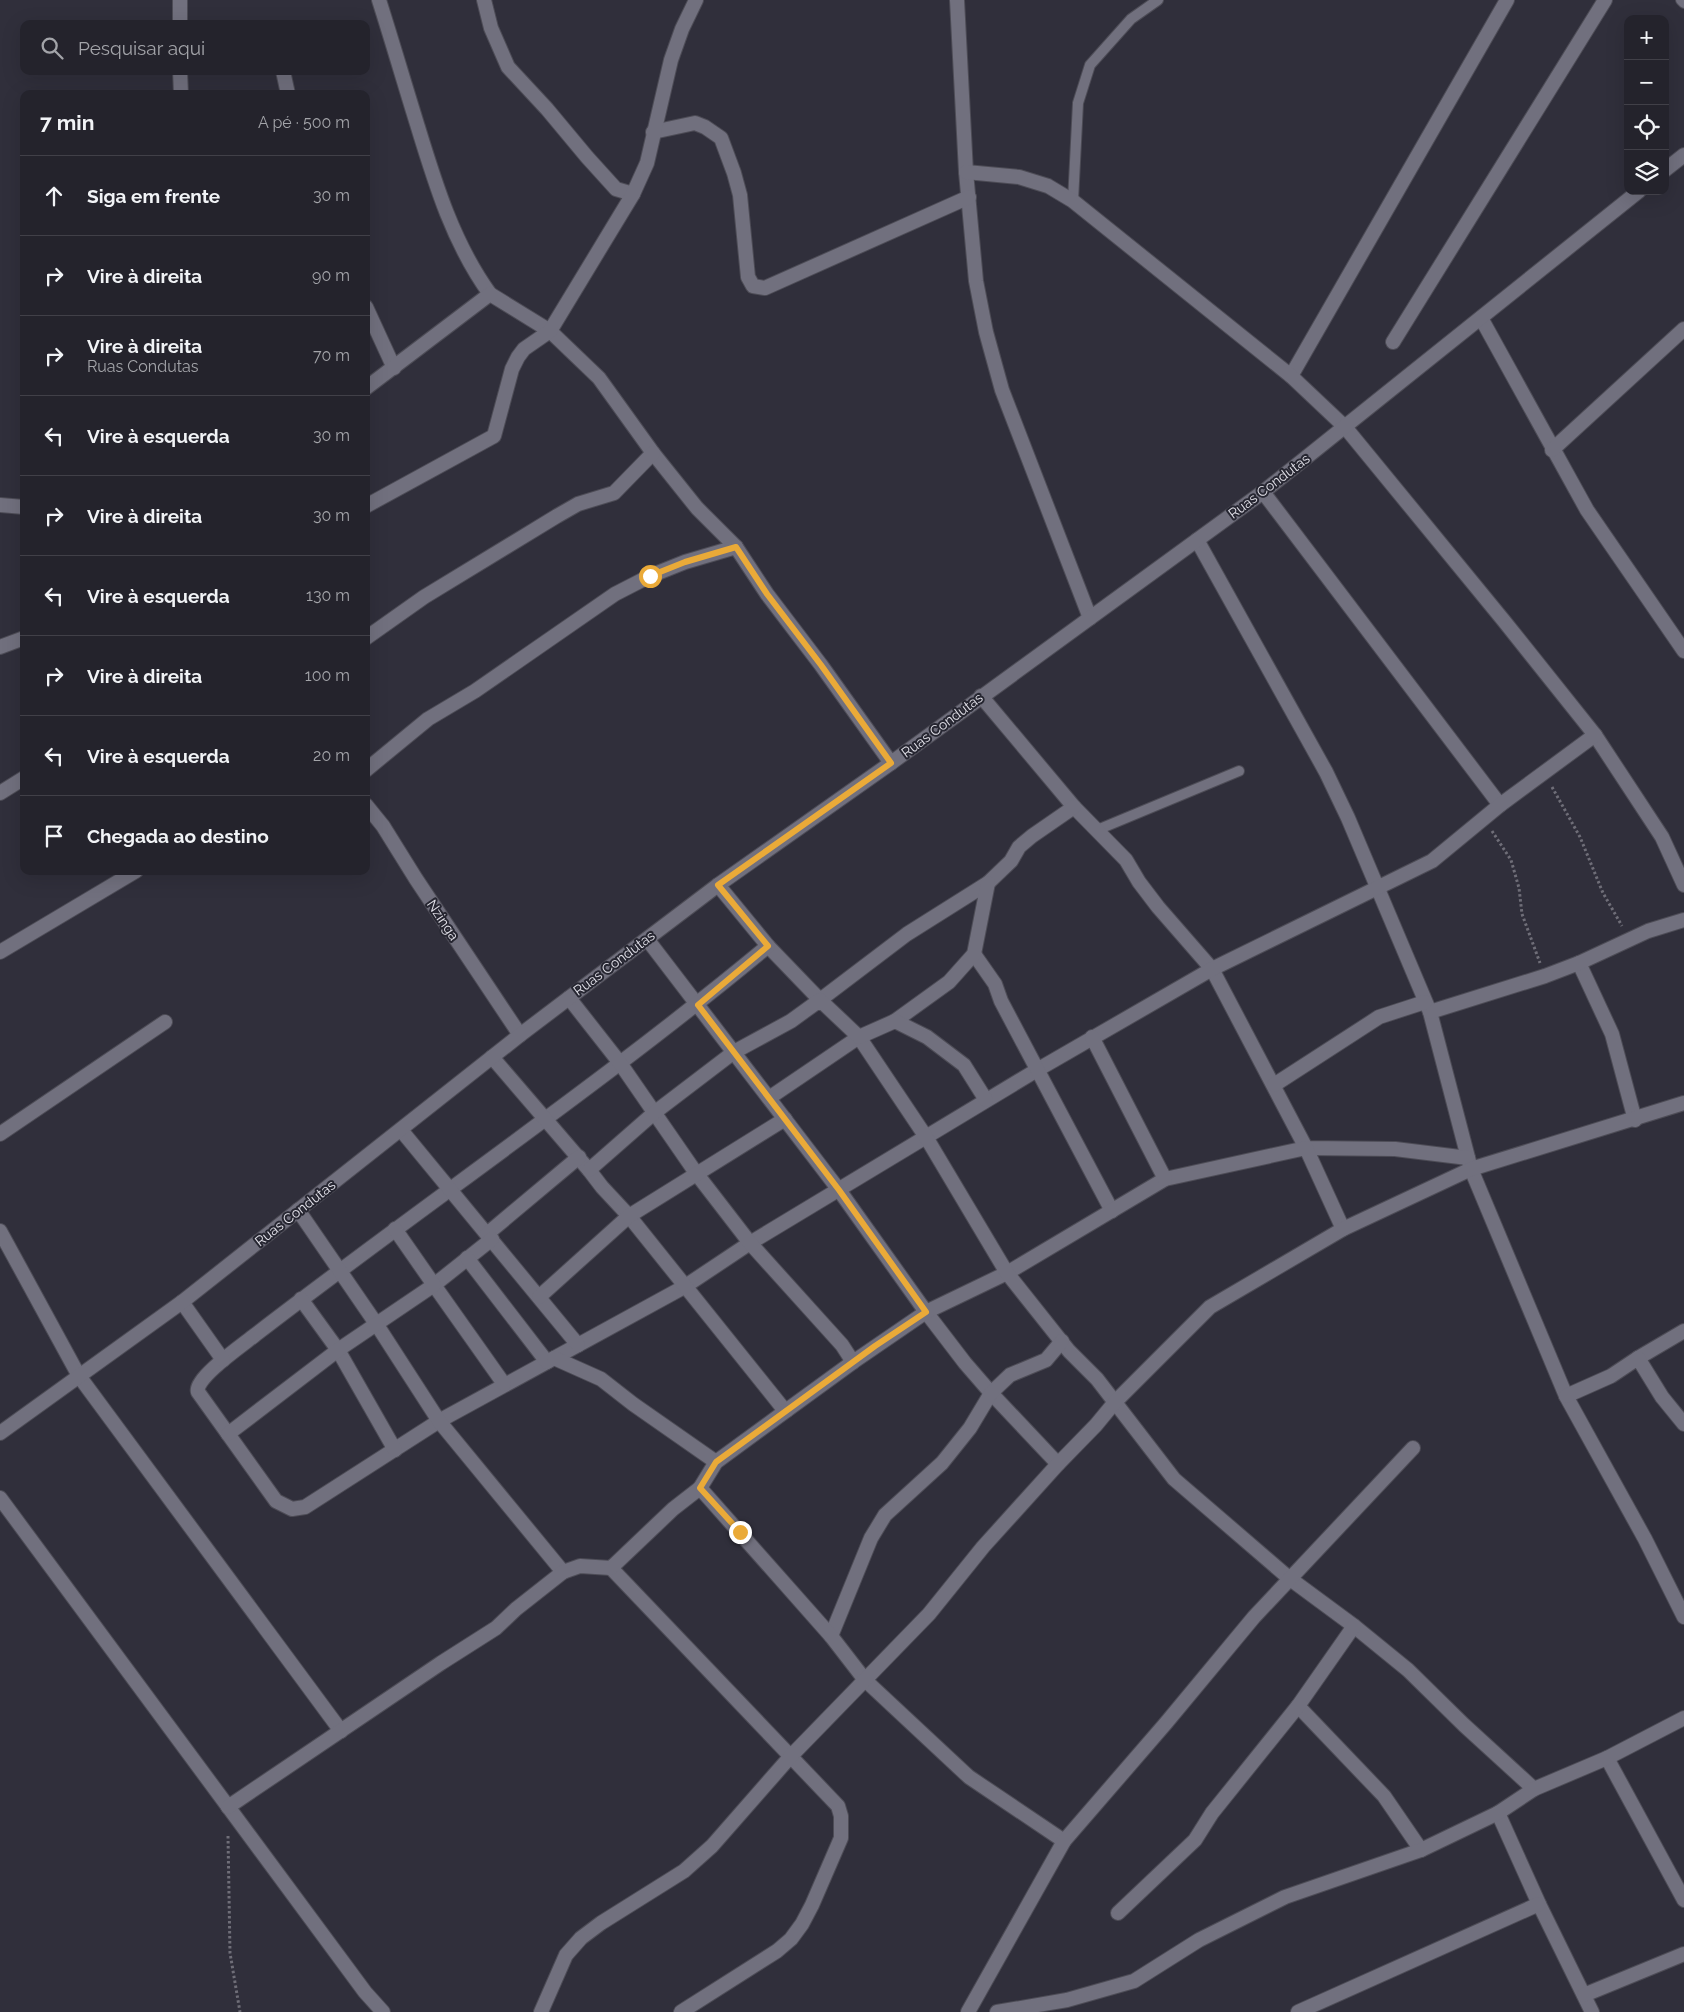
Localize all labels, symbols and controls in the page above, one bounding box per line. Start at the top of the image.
map controls [1624,15,1669,195]
button: + [1624,15,1669,60]
search box [20,20,370,75]
icon: search [38,34,66,62]
text: Pesquisar aqui [78,37,205,59]
button: − [1624,60,1669,105]
button: locate [1624,105,1669,150]
text: 7 min [40,110,94,135]
text: A pé · 500 m [258,113,350,132]
button: layers [1624,150,1669,195]
icon: ahead [40,182,68,210]
text: Siga em frente [87,185,220,207]
text: 30 m [313,186,350,205]
icon: right [40,262,68,290]
text: Vire à direita [87,265,202,287]
text: 90 m [312,266,350,285]
text: Vire à direita [87,335,202,357]
icon: right [40,342,68,370]
text: 70 m [313,346,350,365]
text: Ruas Condutas [87,357,198,376]
icon: left [40,422,68,450]
text: Vire à esquerda [87,425,230,447]
text: 30 m [313,426,350,445]
street label: Ruas Condutas [1225,450,1313,522]
icon: right [40,502,68,530]
text: Vire à direita [87,505,202,527]
text: 30 m [313,506,350,525]
route start [639,565,662,588]
icon: left [40,582,68,610]
text: Vire à esquerda [87,585,230,607]
text: 130 m [306,586,350,605]
icon: right [40,662,68,690]
text: Vire à direita [87,665,202,687]
text: 100 m [305,666,350,685]
street label: Ruas Condutas [898,689,986,761]
icon: left [40,742,68,770]
text: Vire à esquerda [87,745,230,767]
text: 20 m [313,746,350,765]
icon: arrive [40,822,68,850]
text: Chegada ao destino [87,825,269,847]
street label: Nzinga [424,897,462,943]
street label: Ruas Condutas [570,927,658,999]
street label: Ruas Condutas [252,1177,339,1249]
route end [729,1521,752,1544]

